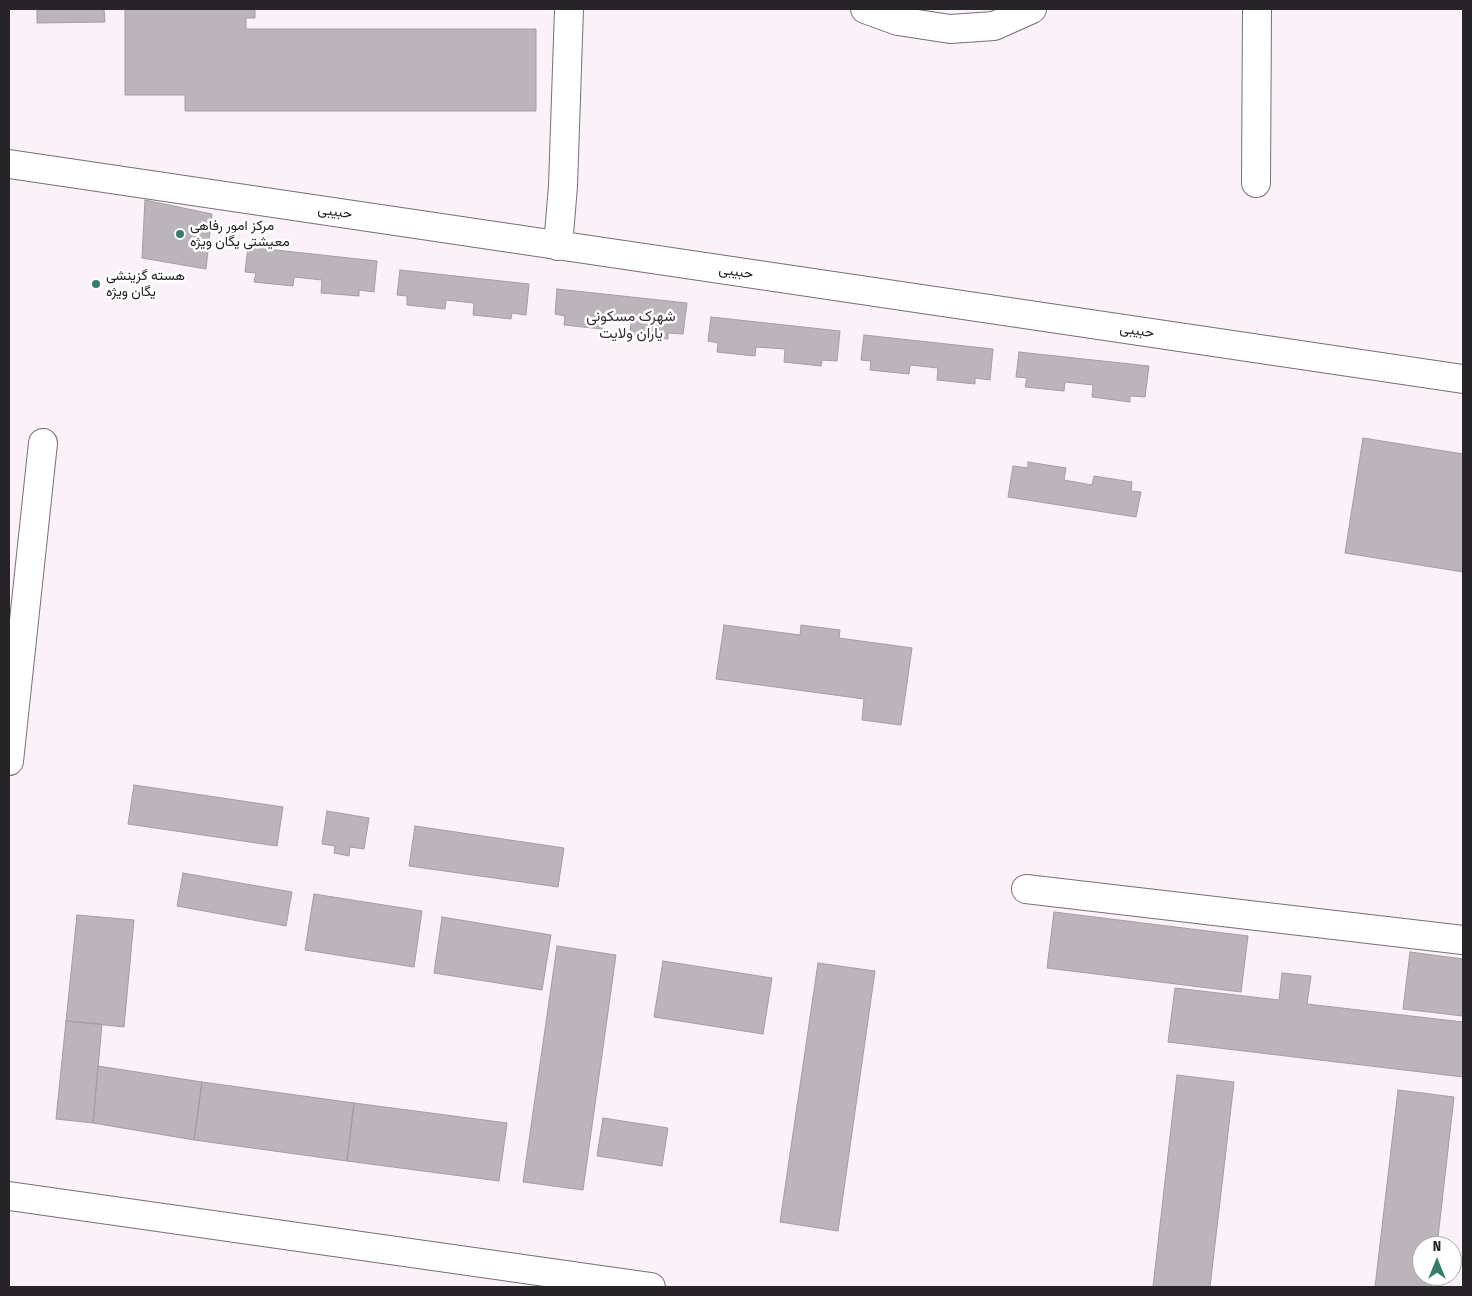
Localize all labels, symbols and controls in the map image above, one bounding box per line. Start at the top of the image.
street label: حبیبی [317,201,353,223]
place label: مرکز امور رفاهی معیشتی یگان ویژه [190,218,290,250]
marker: مرکز امور رفاهی معیشتی یگان ویژه [174,228,186,240]
street label: حبیبی [718,261,754,283]
place label: هسته گزینشی یگان ویژه [106,268,185,300]
marker: هسته گزینشی یگان ویژه [90,278,102,290]
district label: شهرک مسکونی یاران ولایت [586,308,676,343]
street label: حبیبی [1119,320,1155,342]
north arrow [1412,1236,1462,1286]
text: N [1433,1238,1441,1255]

